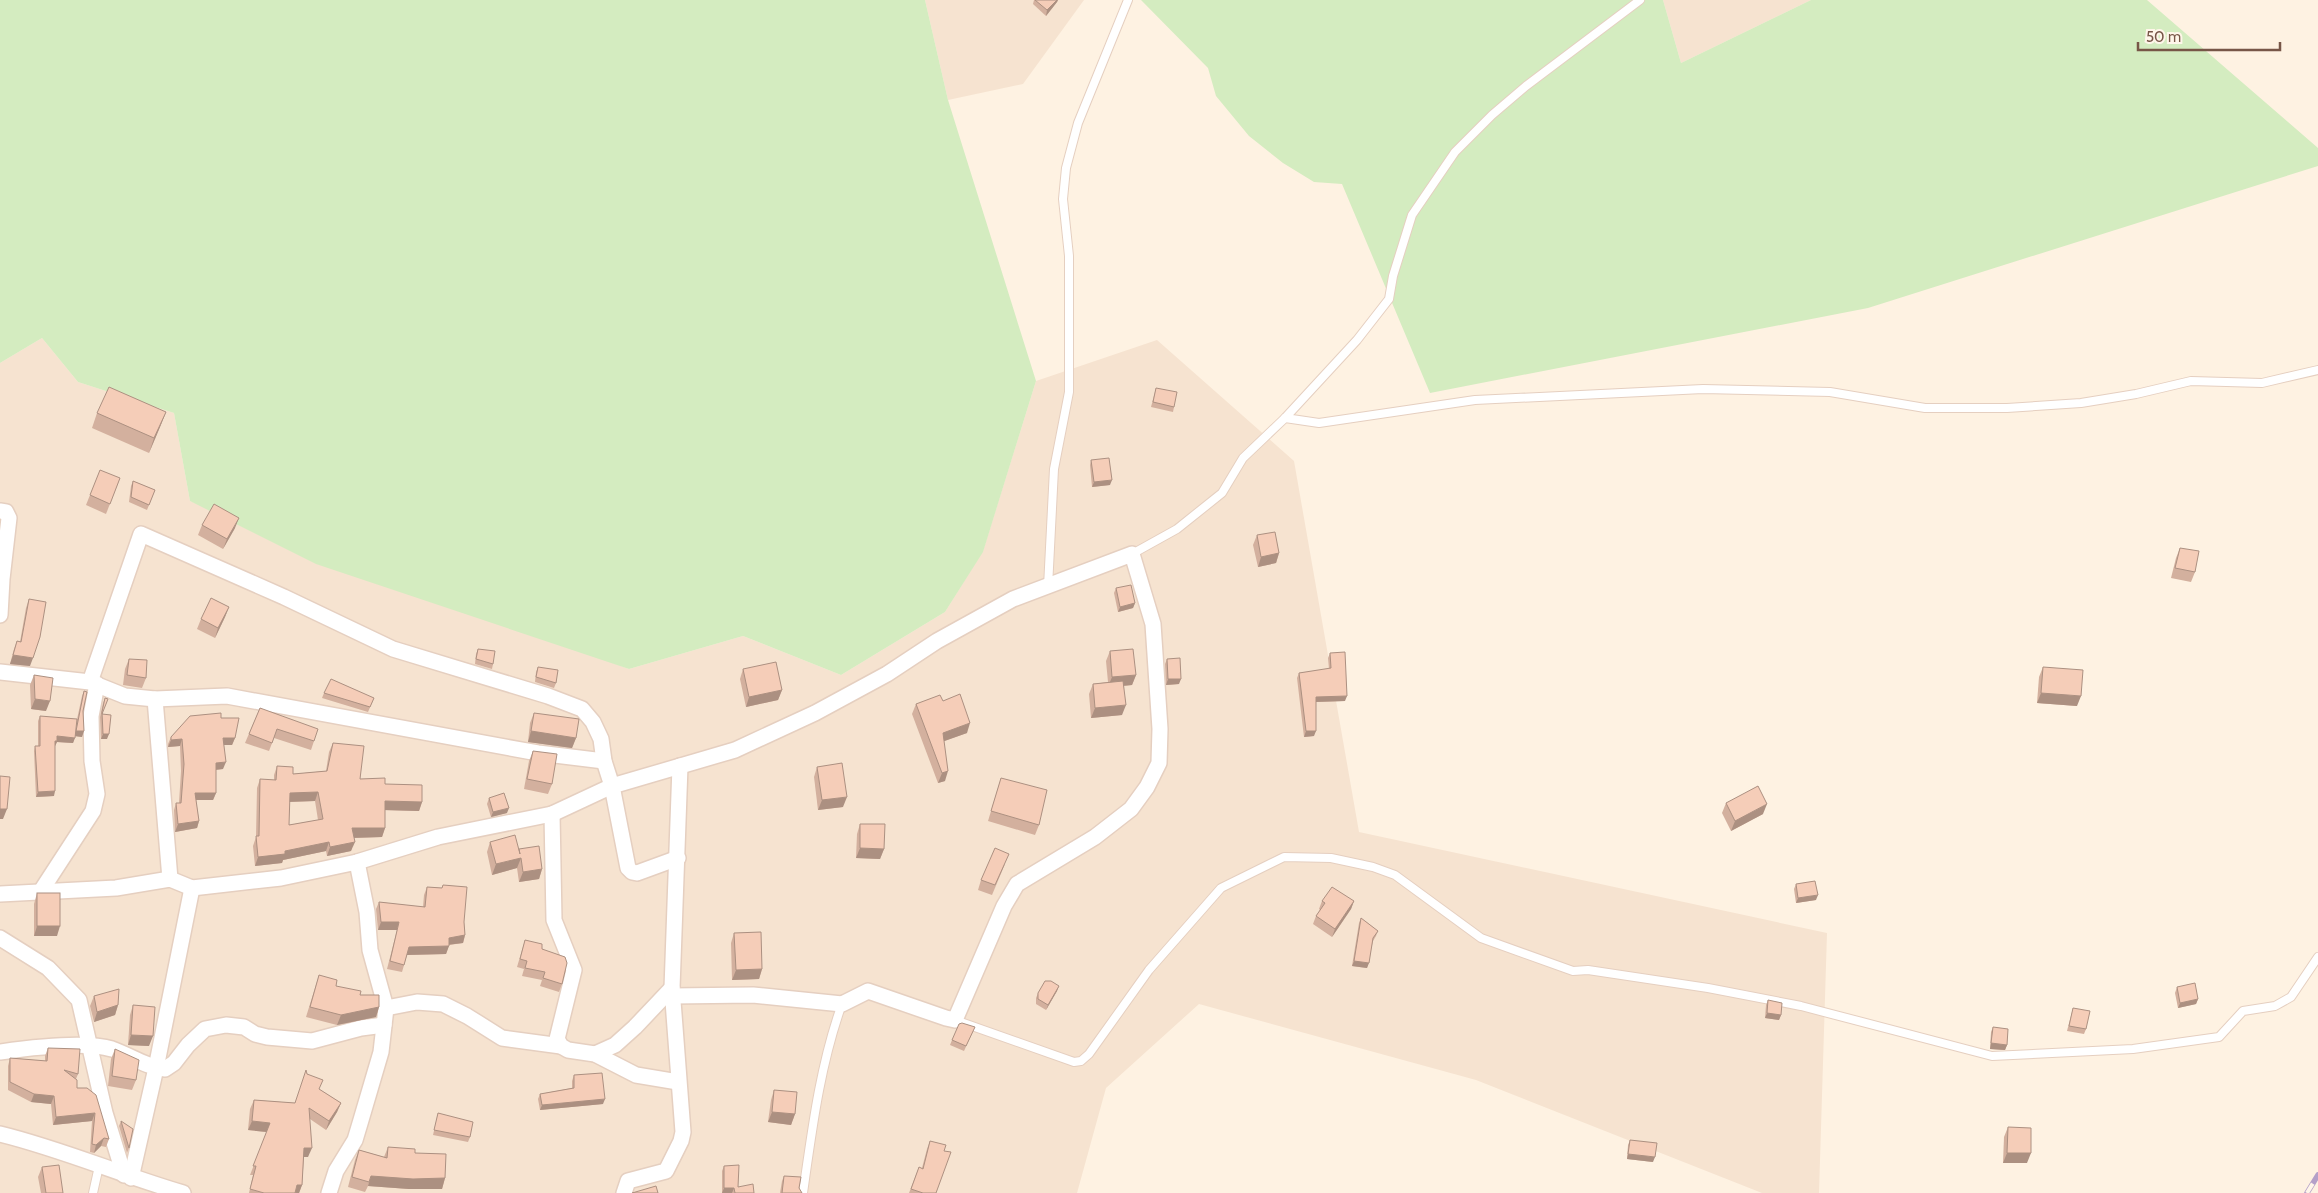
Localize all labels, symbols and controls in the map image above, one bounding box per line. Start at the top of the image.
scale bar [2138,20,2280,52]
text: 50 m [2146,28,2181,46]

